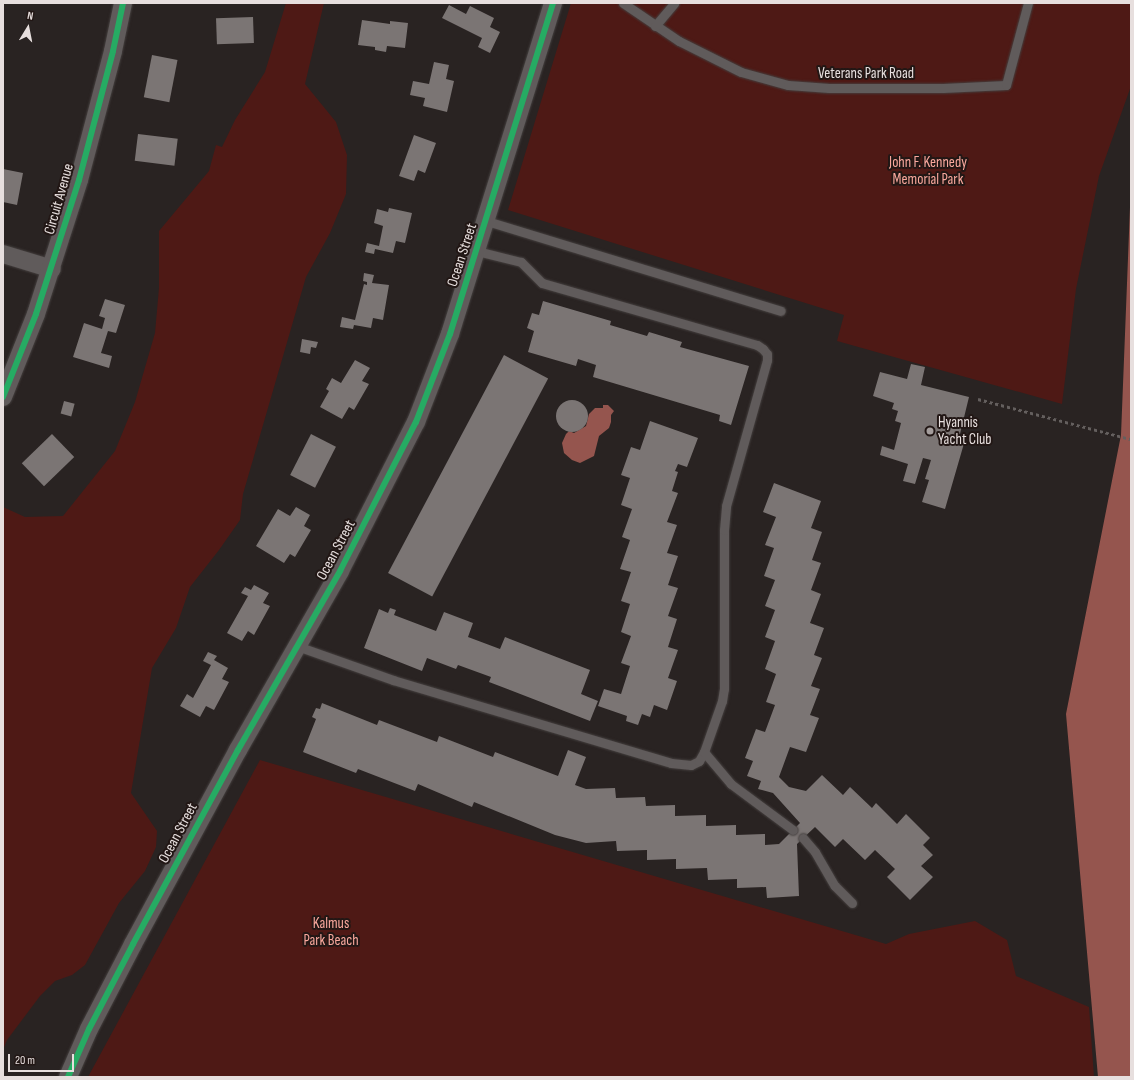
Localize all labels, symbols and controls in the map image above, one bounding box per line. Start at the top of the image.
north arrow [8,8,48,48]
text: N [26,9,34,23]
street label: Veterans Park Road [818,65,914,83]
park label: John F. Kennedy Memorial Park [889,153,967,188]
street label: Circuit Avenue [40,162,78,236]
street label: Ocean Street [443,221,481,289]
place label: Hyannis Yacht Club [938,413,991,448]
marker: Hyannis Yacht Club [925,426,935,436]
street label: Ocean Street [313,517,359,583]
street label: Ocean Street [155,800,201,866]
park label: Kalmus Park Beach [303,914,359,949]
scale bar [10,1046,76,1072]
text: 20 m [15,1053,35,1068]

